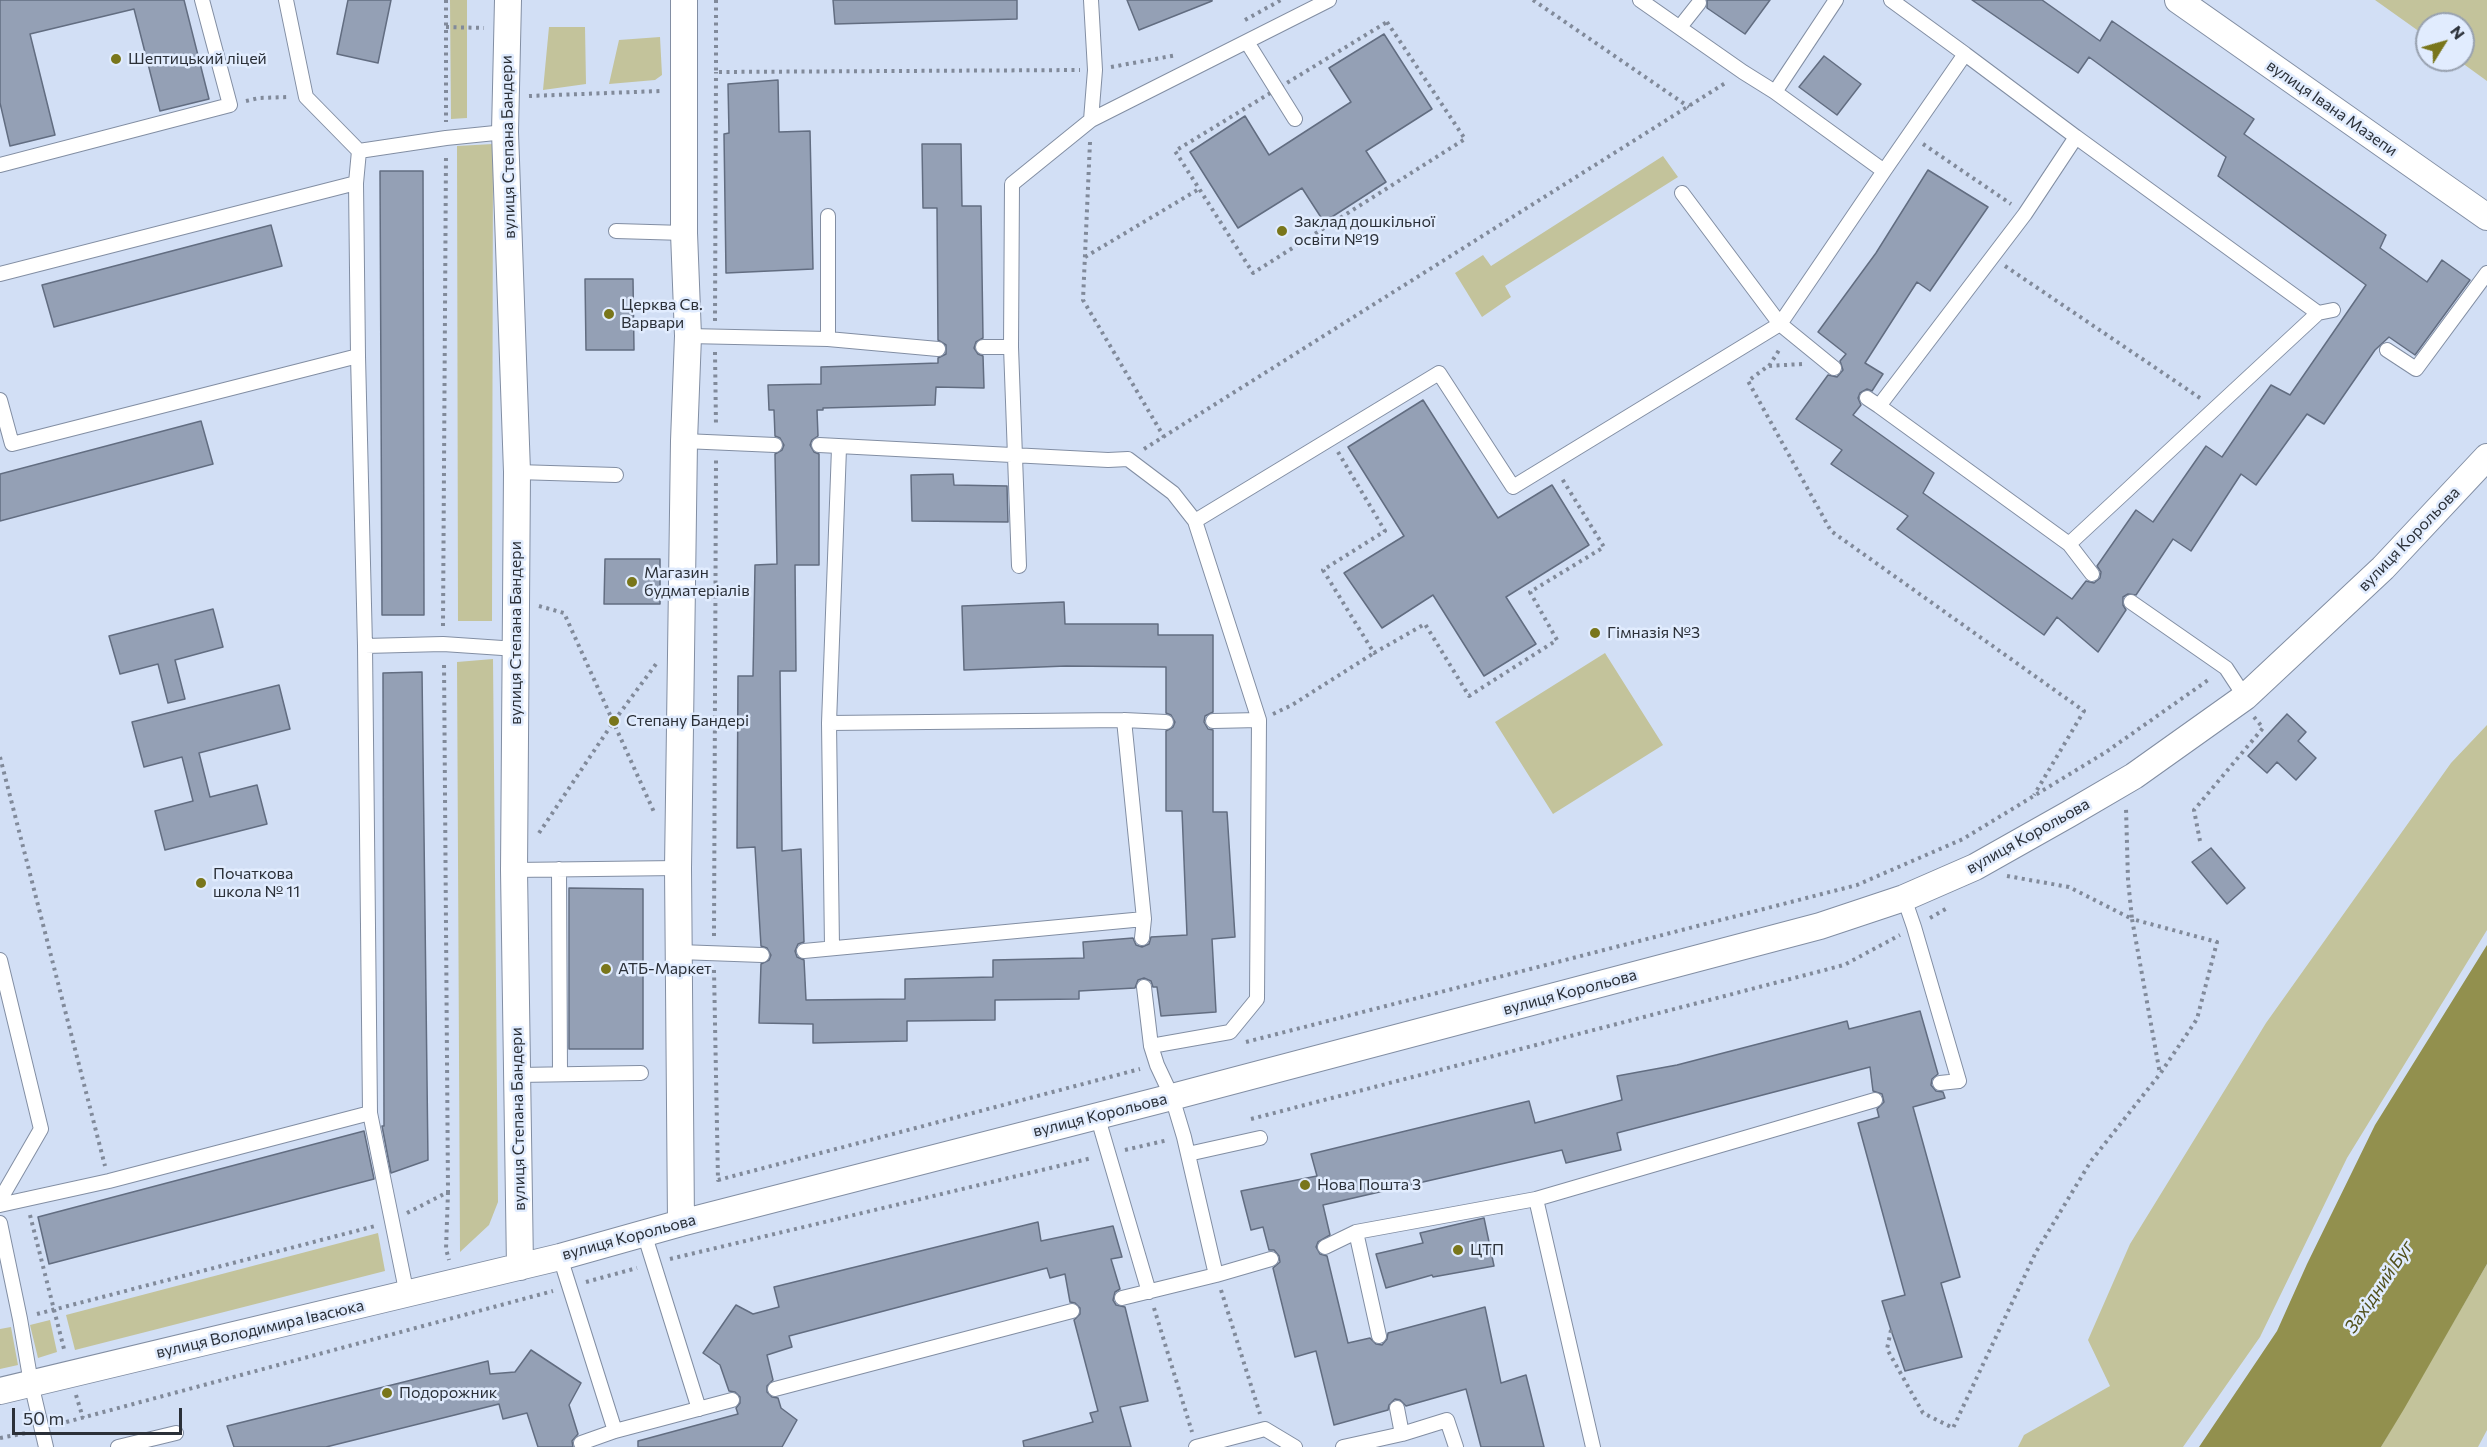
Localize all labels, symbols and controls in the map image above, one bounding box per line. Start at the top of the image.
north arrow [2415,12,2475,72]
text: N [2447,22,2469,43]
place label: Шептицький ліцей [128,49,267,69]
marker: Шептицький ліцей [109,52,123,66]
street label: вулиця Степана Бандери [497,55,519,239]
street label: вулиця Івана Мазепи [2263,56,2401,160]
place label: Заклад дошкільної освіти №19 [1294,212,1435,250]
marker: Заклад дошкільної освіти №19 [1275,224,1289,238]
place label: Церква Св. Варвари [621,295,703,333]
marker: Церква Св. Варвари [602,307,616,321]
street label: вулиця Корольова [2354,483,2464,595]
street label: вулиця Степана Бандери [506,541,526,725]
place label: Магазин будматеріалів [644,563,750,601]
marker: Магазин будматеріалів [625,575,639,589]
place label: Гімназія №3 [1607,623,1700,643]
marker: Гімназія №3 [1588,626,1602,640]
place label: Степану Бандері [626,711,749,731]
marker: Степану Бандері [607,714,621,728]
street label: вулиця Корольова [1963,794,2093,878]
place label: Початкова школа № 11 [213,864,300,902]
marker: Початкова школа № 11 [194,876,208,890]
place label: АТБ-Маркет [618,959,712,979]
marker: АТБ-Маркет [599,962,613,976]
street label: вулиця Корольова [1501,965,1639,1019]
street label: вулиця Степана Бандери [507,1027,529,1211]
street label: вулиця Корольова [1031,1089,1169,1141]
place label: Нова Пошта 3 [1317,1175,1421,1195]
marker: Нова Пошта 3 [1298,1178,1312,1192]
street label: вулиця Корольова [560,1210,698,1264]
water label: Західний Буг [2340,1237,2418,1337]
place label: ЦТП [1470,1240,1504,1260]
marker: ЦТП [1451,1243,1465,1257]
street label: вулиця Володимира Івасюка [154,1296,366,1362]
place label: Подорожник [399,1383,497,1403]
marker: Подорожник [380,1386,394,1400]
scale bar [15,1396,184,1434]
text: 50 m [23,1407,64,1429]

